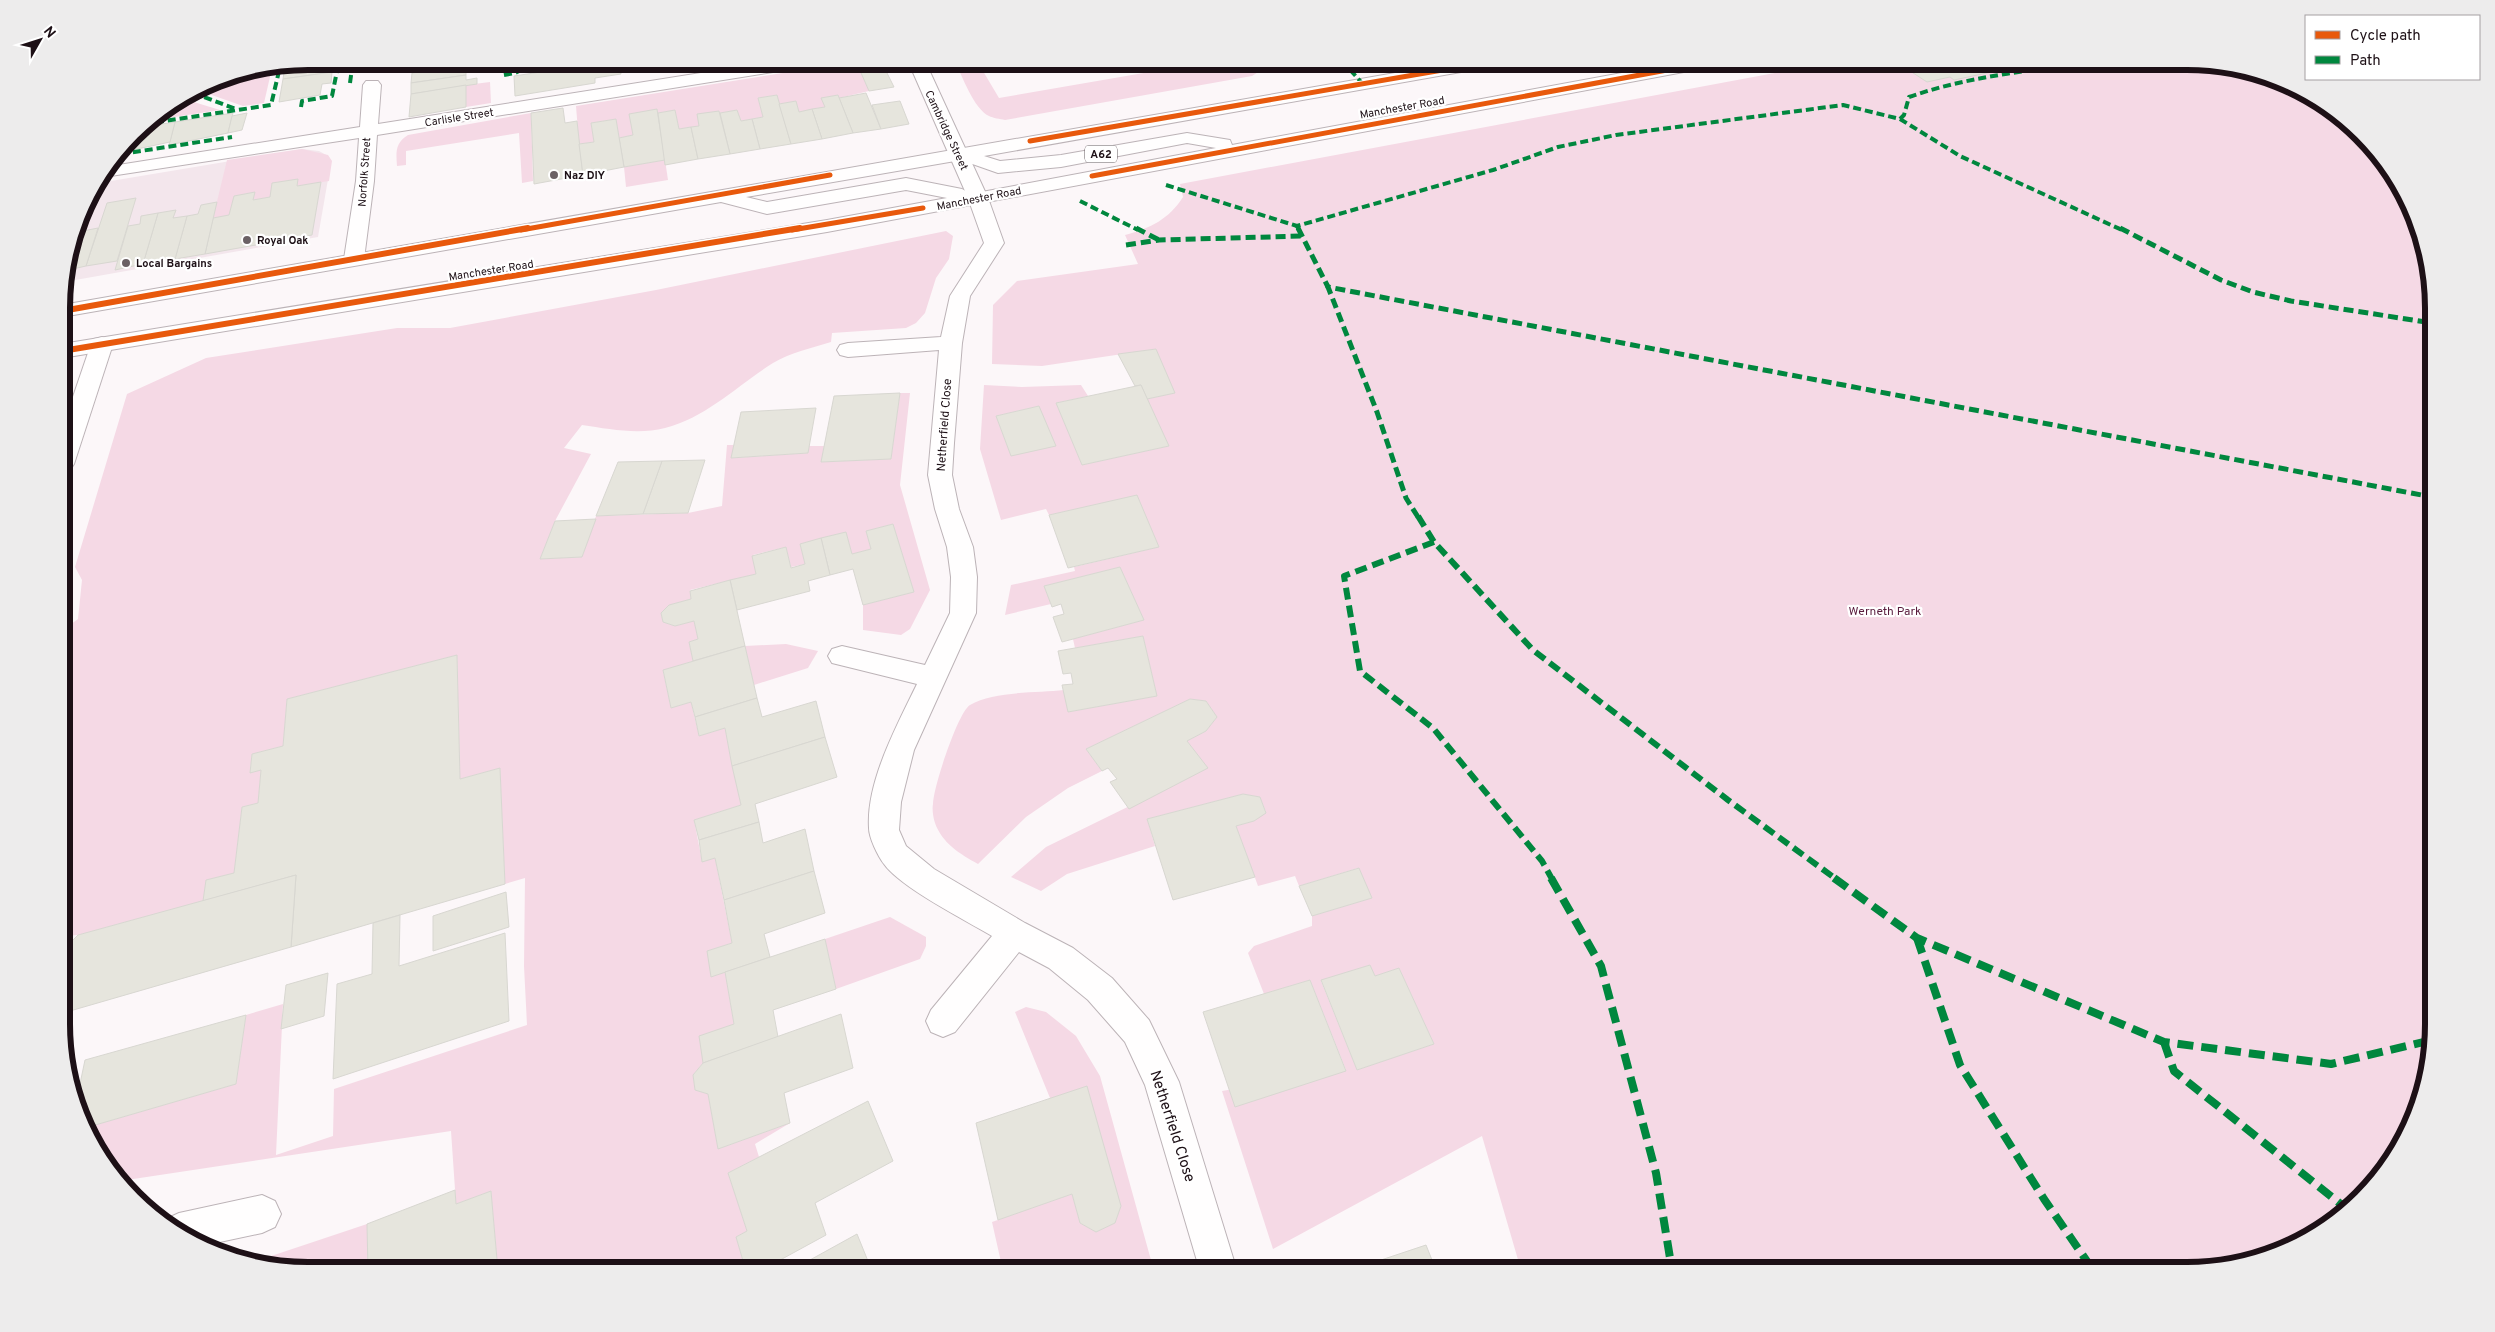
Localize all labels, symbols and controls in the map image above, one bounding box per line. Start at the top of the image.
north arrow [15,15,65,65]
legend [2305,15,2480,80]
text: N [39,24,59,42]
text: Cycle path [2350,27,2421,46]
text: Path [2350,52,2381,71]
street label: Cambridge Street [921,88,971,173]
street label: Manchester Road [1359,94,1446,122]
street label: Carlisle Street [424,106,495,130]
street label: Norfolk Street [356,137,374,207]
road number: A62 [1085,146,1117,162]
marker: Naz DIY [548,169,560,181]
place label: Naz DIY [564,169,606,183]
street label: Manchester Road [936,184,1023,214]
marker: Royal Oak [241,234,253,246]
place label: Royal Oak [257,234,308,248]
marker: Local Bargains [120,257,132,269]
place label: Local Bargains [136,257,212,271]
street label: Manchester Road [448,257,535,285]
street label: Netherfield Close [934,378,956,472]
park label: Werneth Park [1849,604,1921,620]
street label: Netherfield Close [1145,1068,1199,1185]

